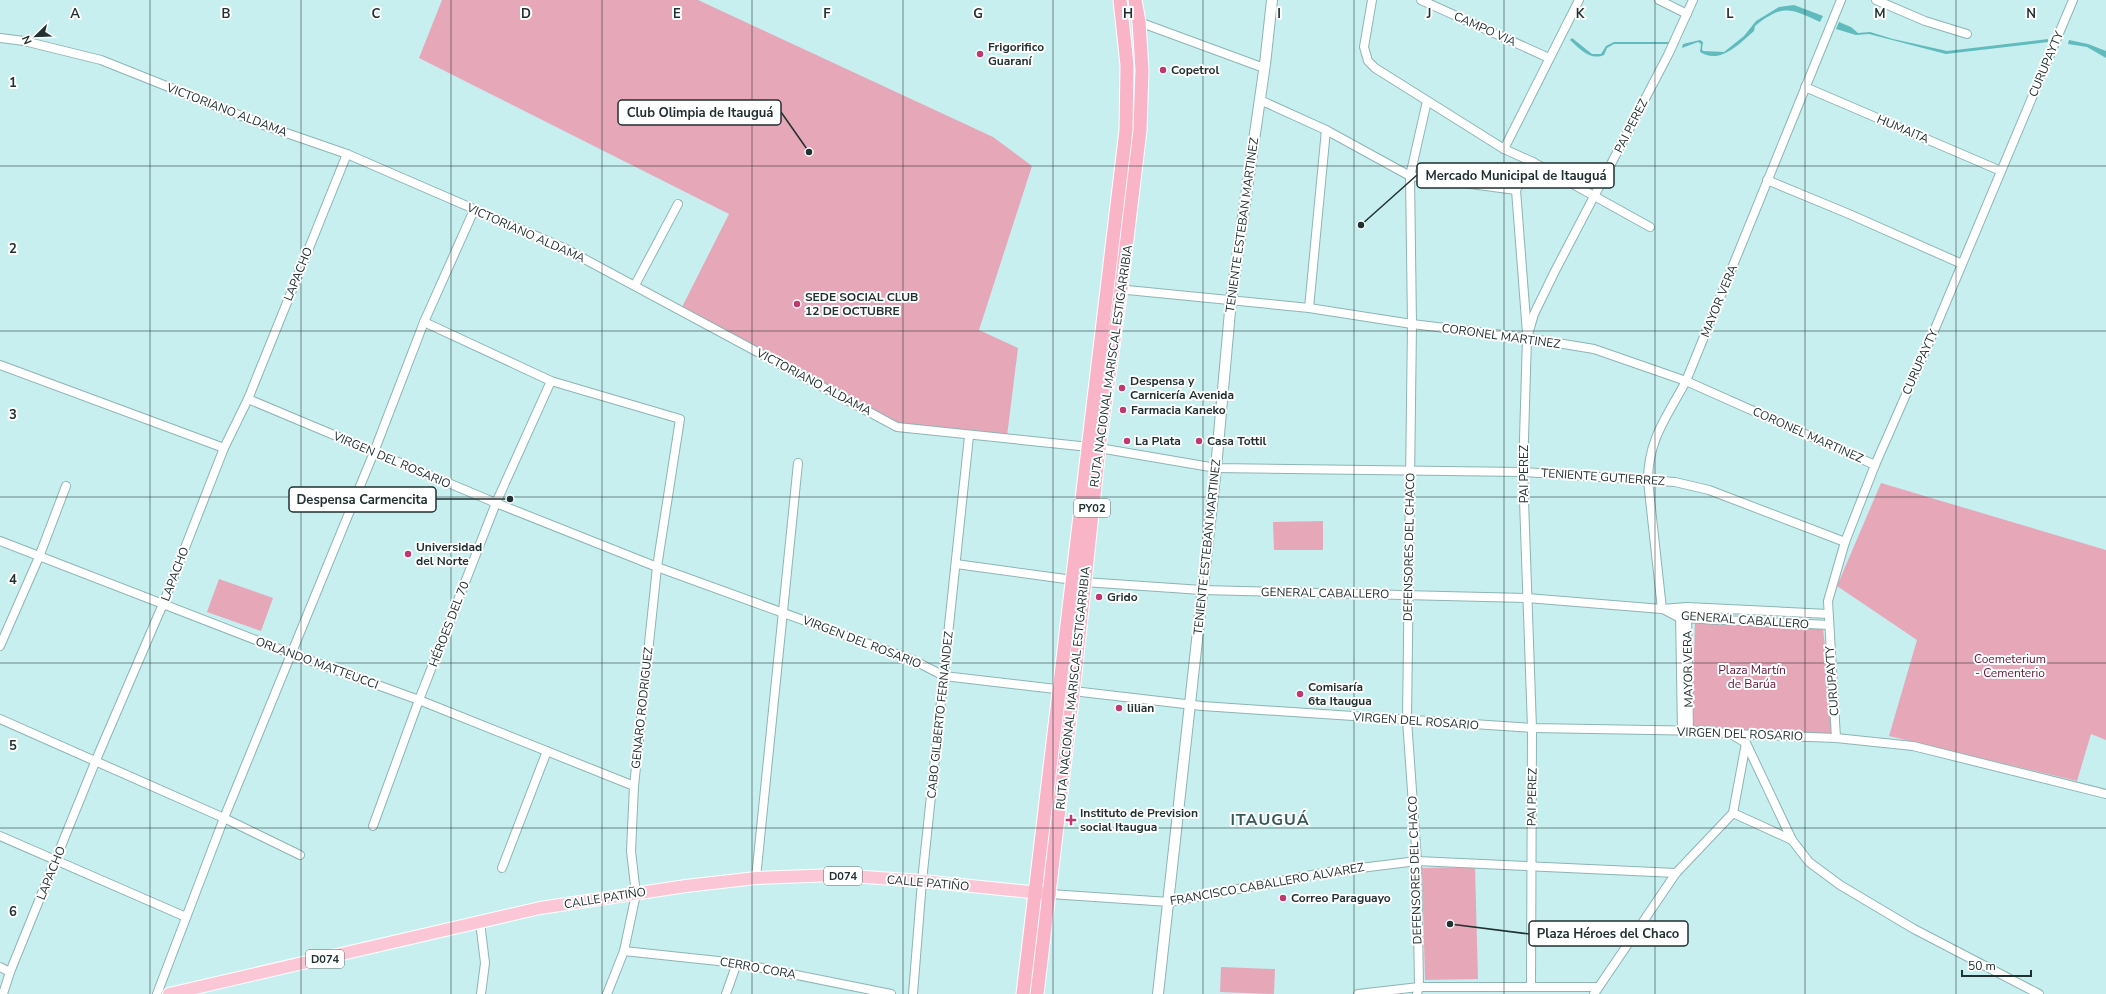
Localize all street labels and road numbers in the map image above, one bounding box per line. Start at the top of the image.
street label: CAMPO VIA [1451,8,1519,50]
street label: CURUPAYTY [2025,28,2067,99]
street label: VICTORIANO ALDAMA [163,79,290,140]
street label: PAI PEREZ [1611,96,1651,156]
street label: HUMAITA [1875,111,1932,147]
street label: TENIENTE ESTEBAN MARTINEZ [1222,137,1262,313]
street label: VICTORIANO ALDAMA [463,199,588,266]
street label: RUTA NACIONAL MARISCAL ESTIGARRIBIA [1086,244,1136,488]
street label: LAPACHO [280,245,316,303]
street label: MAYOR VERA [1697,262,1741,340]
street label: CORONEL MARTINEZ [1441,320,1561,352]
street label: CURUPAYTY [1898,326,1942,397]
street label: VICTORIANO ALDAMA [753,344,874,419]
street label: CORONEL MARTINEZ [1750,403,1866,467]
street label: VIRGEN DEL ROSARIO [330,428,453,492]
street label: PAI PEREZ [1516,445,1532,503]
street label: TENIENTE ESTEBAN MARTINEZ [1190,458,1224,636]
street label: TENIENTE GUTIERREZ [1540,465,1666,489]
street label: DEFENSORES DEL CHACO [1400,473,1418,621]
road number: PY02 [1074,499,1110,517]
street label: LAPACHO [157,545,193,603]
street label: RUTA NACIONAL MARISCAL ESTIGARRIBIA [1052,565,1094,810]
street label: HÉROES DEL 70 [425,579,473,669]
street label: GENERAL CABALLERO [1261,584,1389,602]
street label: GENERAL CABALLERO [1680,608,1810,632]
street label: VIRGEN DEL ROSARIO [799,612,924,672]
street label: CABO GILBERTO FERNANDEZ [923,630,957,800]
street label: MAYOR VERA [1679,630,1697,708]
street label: ORLANDO MATTEUCCI [253,633,381,693]
street label: CURUPAYTY [1822,645,1842,717]
street label: GENARO RODRIGUEZ [628,646,656,770]
street label: VIRGEN DEL ROSARIO [1352,709,1479,733]
street label: VIRGEN DEL ROSARIO [1676,724,1803,744]
street label: PAI PEREZ [1523,768,1541,826]
street label: DEFENSORES DEL CHACO [1404,795,1426,945]
street label: LAPACHO [33,844,69,902]
street label: FRANCISCO CABALLERO ALVAREZ [1169,859,1365,909]
road number: D074 [824,867,862,885]
street label: CALLE PATIÑO [886,871,970,895]
street label: CALLE PATIÑO [563,884,647,912]
road number: D074 [306,950,344,968]
street label: CERRO CORA [719,953,798,983]

